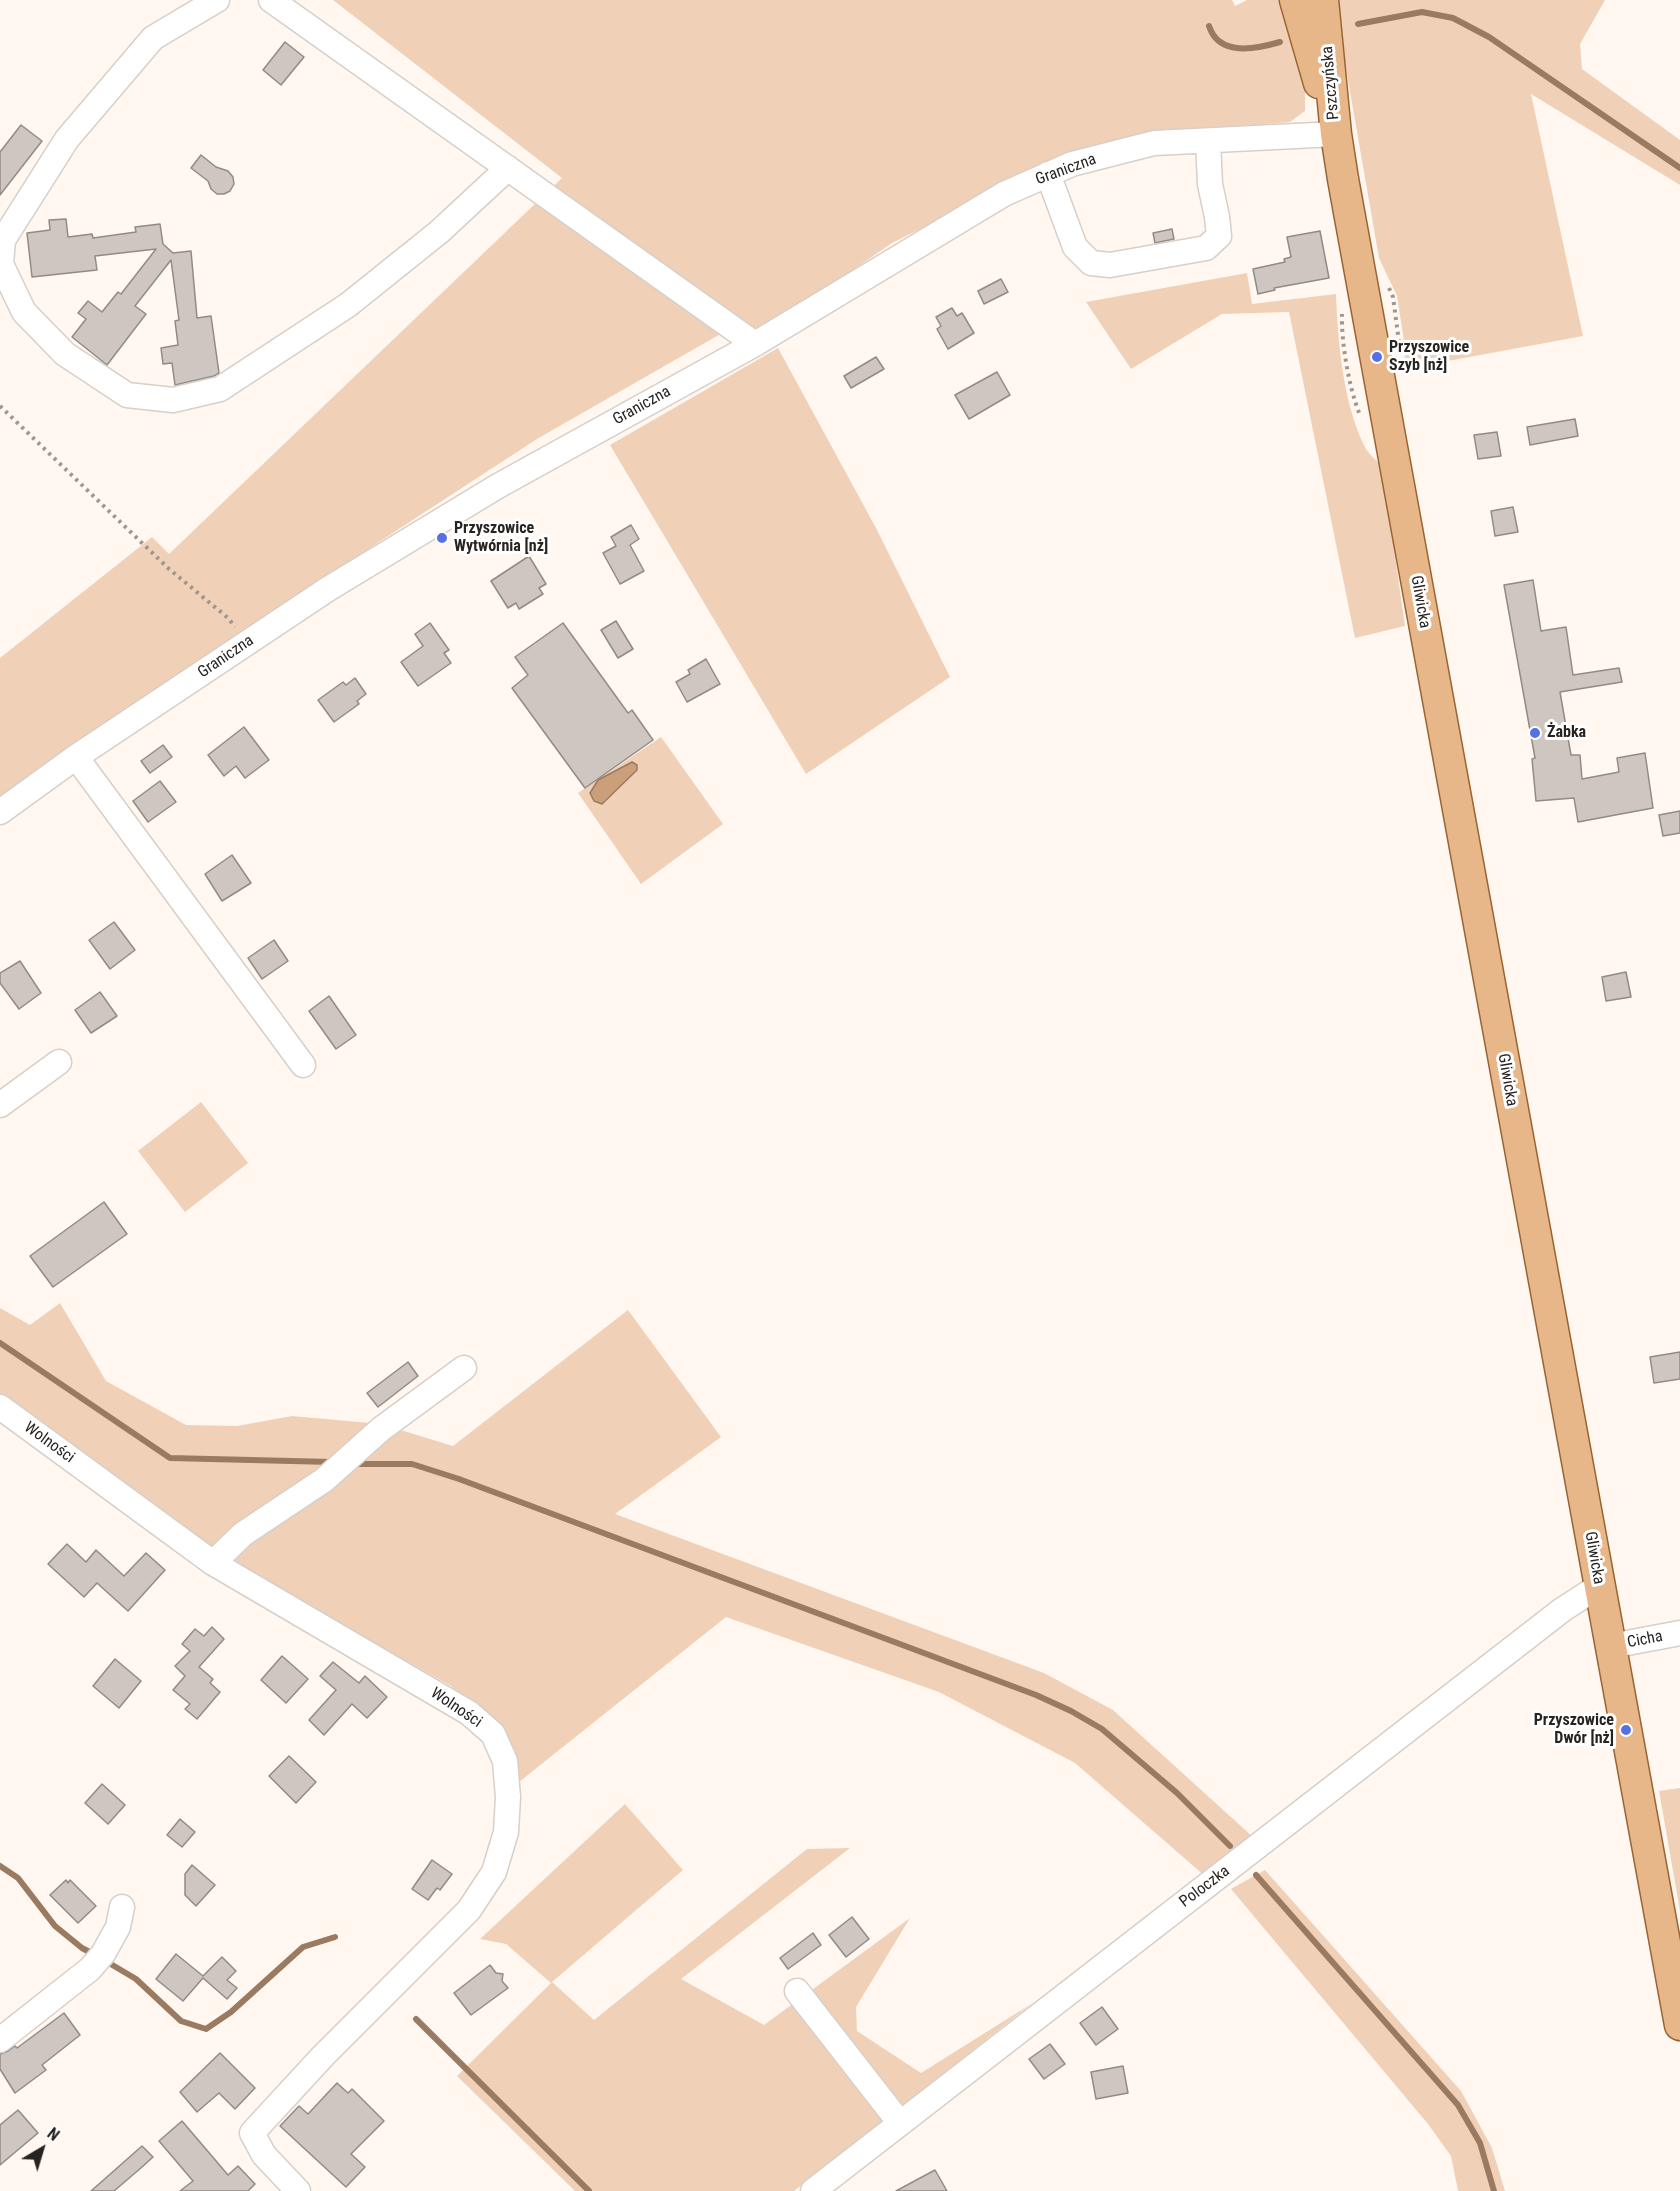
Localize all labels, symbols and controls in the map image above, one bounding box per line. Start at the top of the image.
street label: Pszczyńska [1318,45,1344,121]
street label: Graniczna [1033,150,1099,190]
place label: Przyszowice Szyb [nż] [1389,338,1469,376]
marker: Przyszowice Szyb [nż] [1370,350,1384,364]
street label: Graniczna [610,382,674,430]
place label: Przyszowice Wytwórnia [nż] [454,519,548,557]
marker: Przyszowice Wytwórnia [nż] [435,531,449,545]
street label: Gliwicka [1406,574,1434,630]
street label: Graniczna [195,631,257,683]
place label: Żabka [1547,723,1586,743]
marker: Żabka [1528,726,1542,740]
street label: Gliwicka [1493,1052,1521,1108]
street label: Wolności [20,1418,78,1468]
street label: Gliwicka [1580,1530,1608,1586]
street label: Cicha [1626,1627,1664,1653]
street label: Wolności [427,1684,485,1732]
place label: Przyszowice Dwór [nż] [1534,1711,1614,1749]
marker: Przyszowice Dwór [nż] [1619,1723,1633,1737]
street label: Poloczka [1176,1862,1234,1912]
north arrow [12,2119,72,2179]
text: N [44,2124,63,2145]

